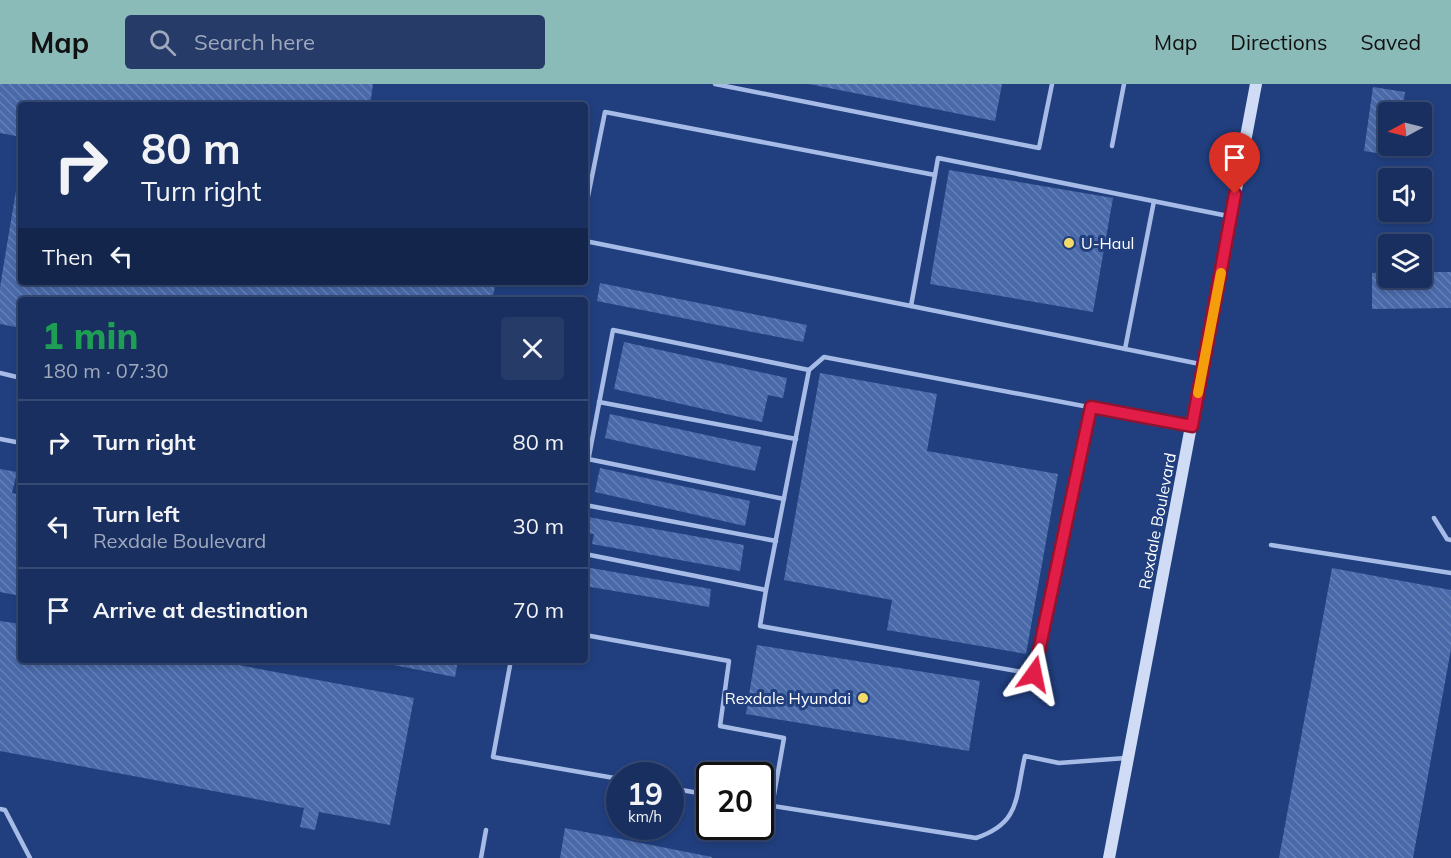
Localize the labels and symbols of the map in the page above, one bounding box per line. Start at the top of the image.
north arrow [1378,102,1432,156]
pin [1209,132,1260,194]
place label: U-Haul [1081,233,1134,253]
marker: U-Haul [1062,236,1076,250]
street label: Rexdale Boulevard [1134,451,1180,591]
position arrow [1002,642,1066,706]
place label: Rexdale Hyundai [725,688,851,708]
marker: Rexdale Hyundai [856,691,870,705]
speed limit sign: 20 [696,762,774,840]

